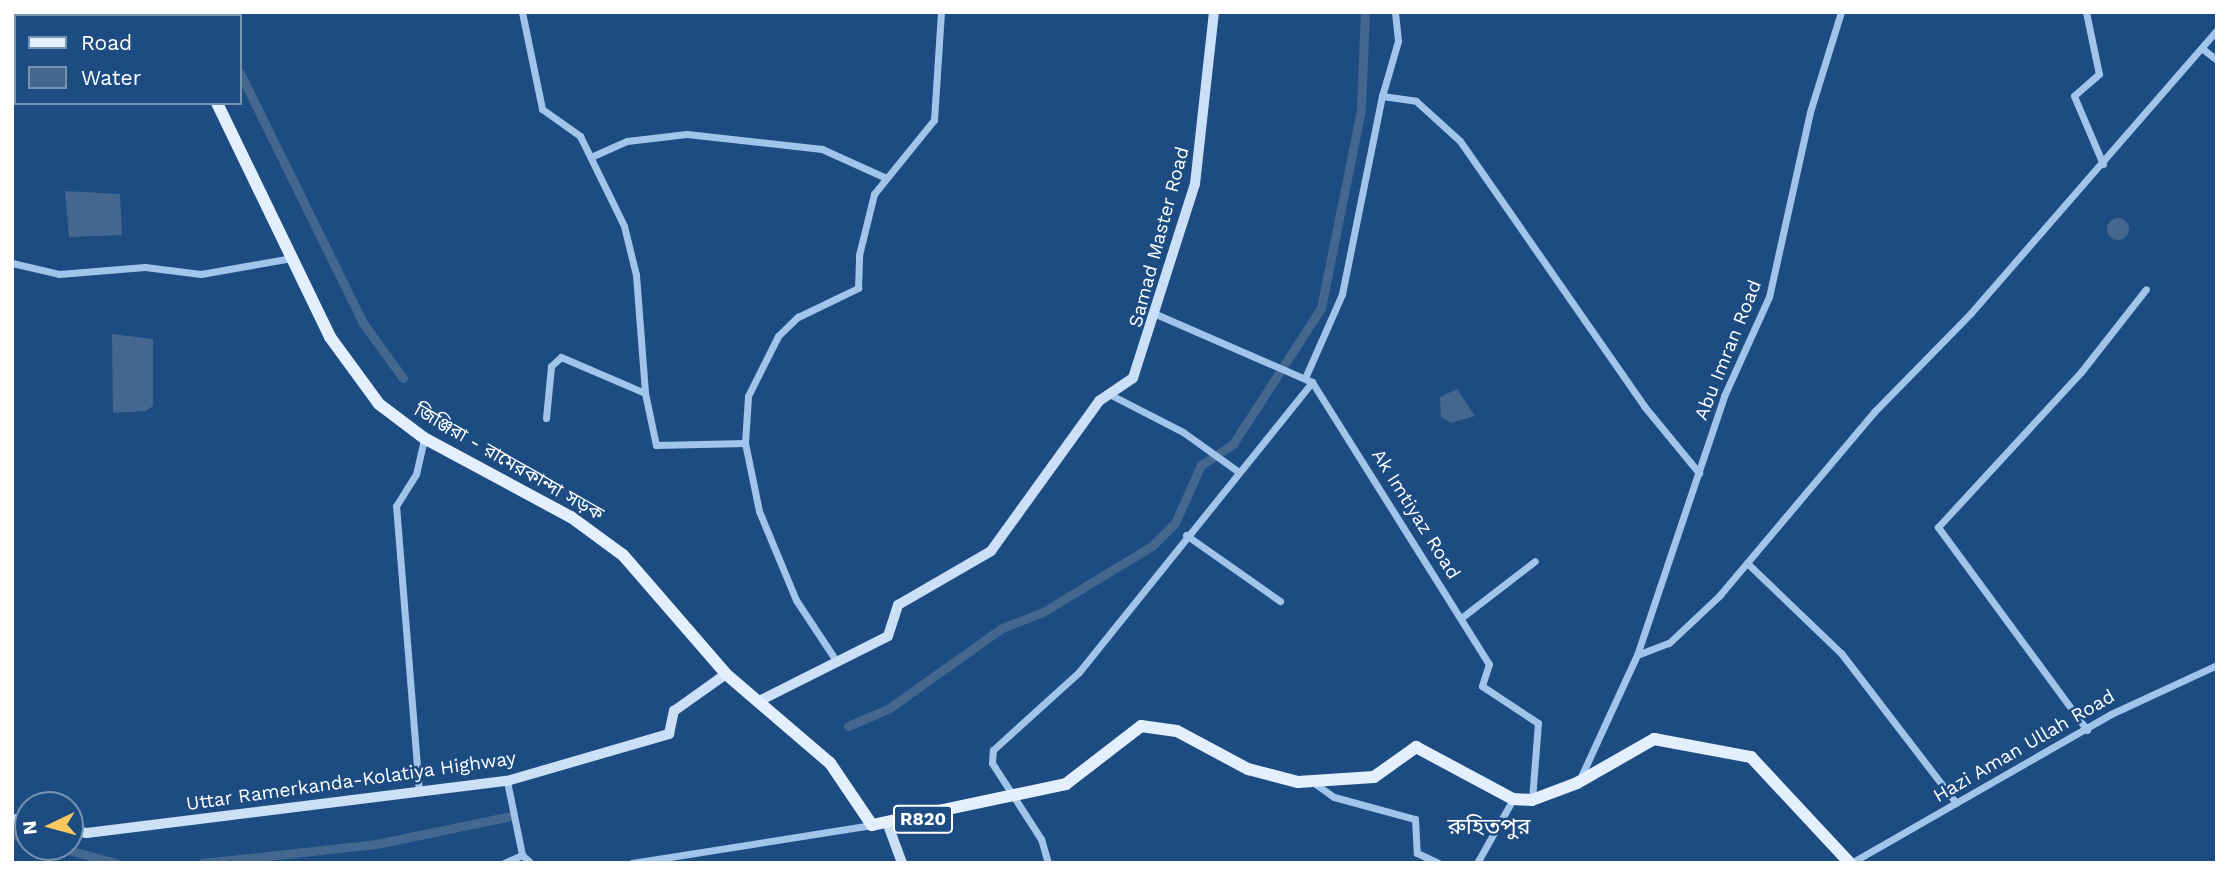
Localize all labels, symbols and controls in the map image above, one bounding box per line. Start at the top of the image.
legend [14,14,242,105]
text: Road [81,30,132,55]
text: Water [81,65,141,90]
street label: Samad Master Road [1124,144,1194,330]
street label: Abu Imran Road [1689,277,1767,423]
street label: জিঞ্জিরা - রামেরকান্দা সড়ক [410,398,608,526]
street label: Ak Imtiyaz Road [1367,445,1465,583]
street label: Hazi Aman Ullah Road [1929,685,2119,807]
street label: Uttar Ramerkanda-Kolatiya Highway [184,746,518,816]
north arrow [14,791,84,861]
road number: R820 [892,804,954,834]
district label: রুহিতপুর [1447,813,1531,841]
text: N [18,820,42,836]

